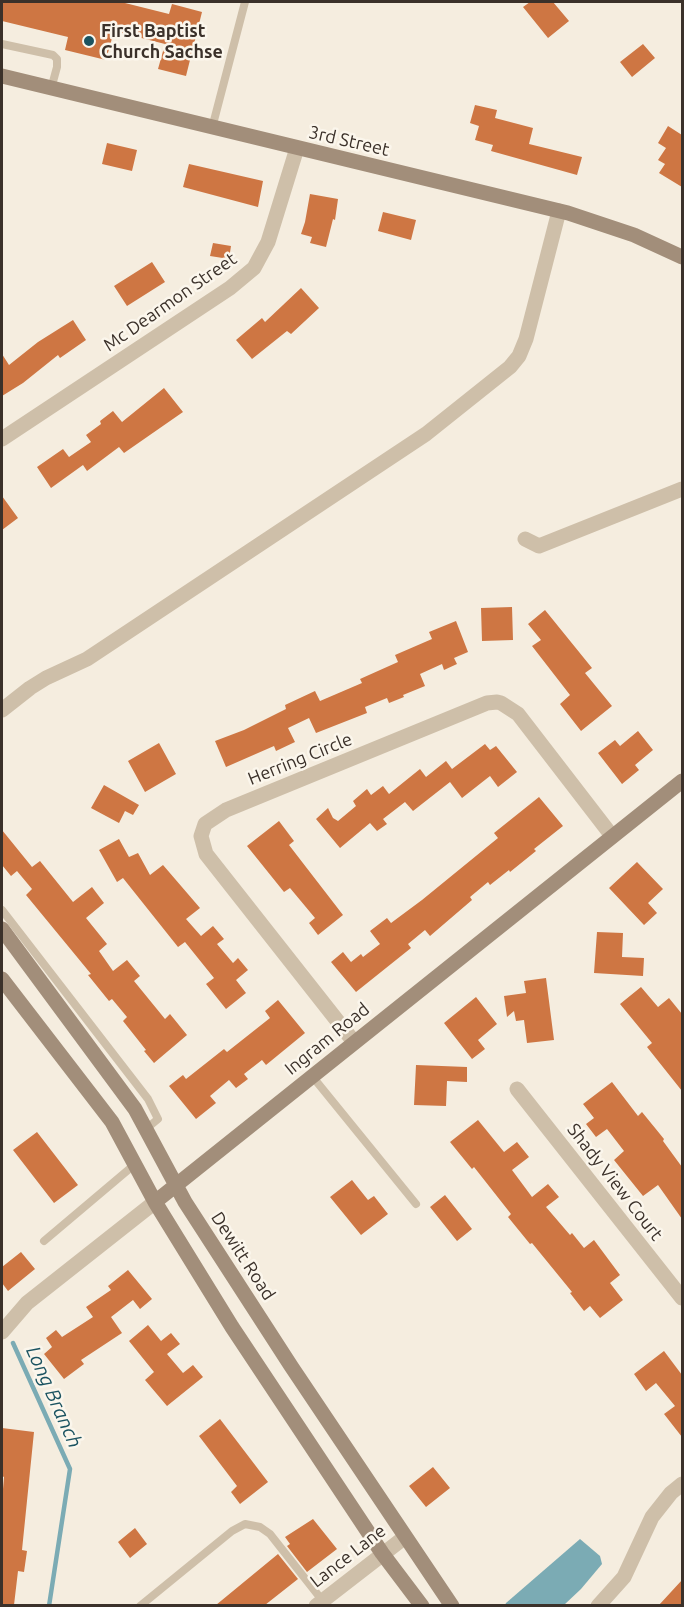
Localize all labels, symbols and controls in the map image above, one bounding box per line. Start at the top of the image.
place label: First Baptist Church Sachse [101,20,223,63]
marker: First Baptist Church Sachse [82,34,96,48]
street label: 3rd Street [307,121,391,161]
street label: Mc Dearmon Street [99,248,241,356]
street label: Herring Circle [245,728,355,790]
street label: Ingram Road [280,998,374,1080]
street label: Shady View Court [563,1119,667,1245]
street label: Dewitt Road [207,1208,279,1304]
water label: Long Branch [21,1342,87,1452]
street label: Lance Lane [306,1520,390,1592]

